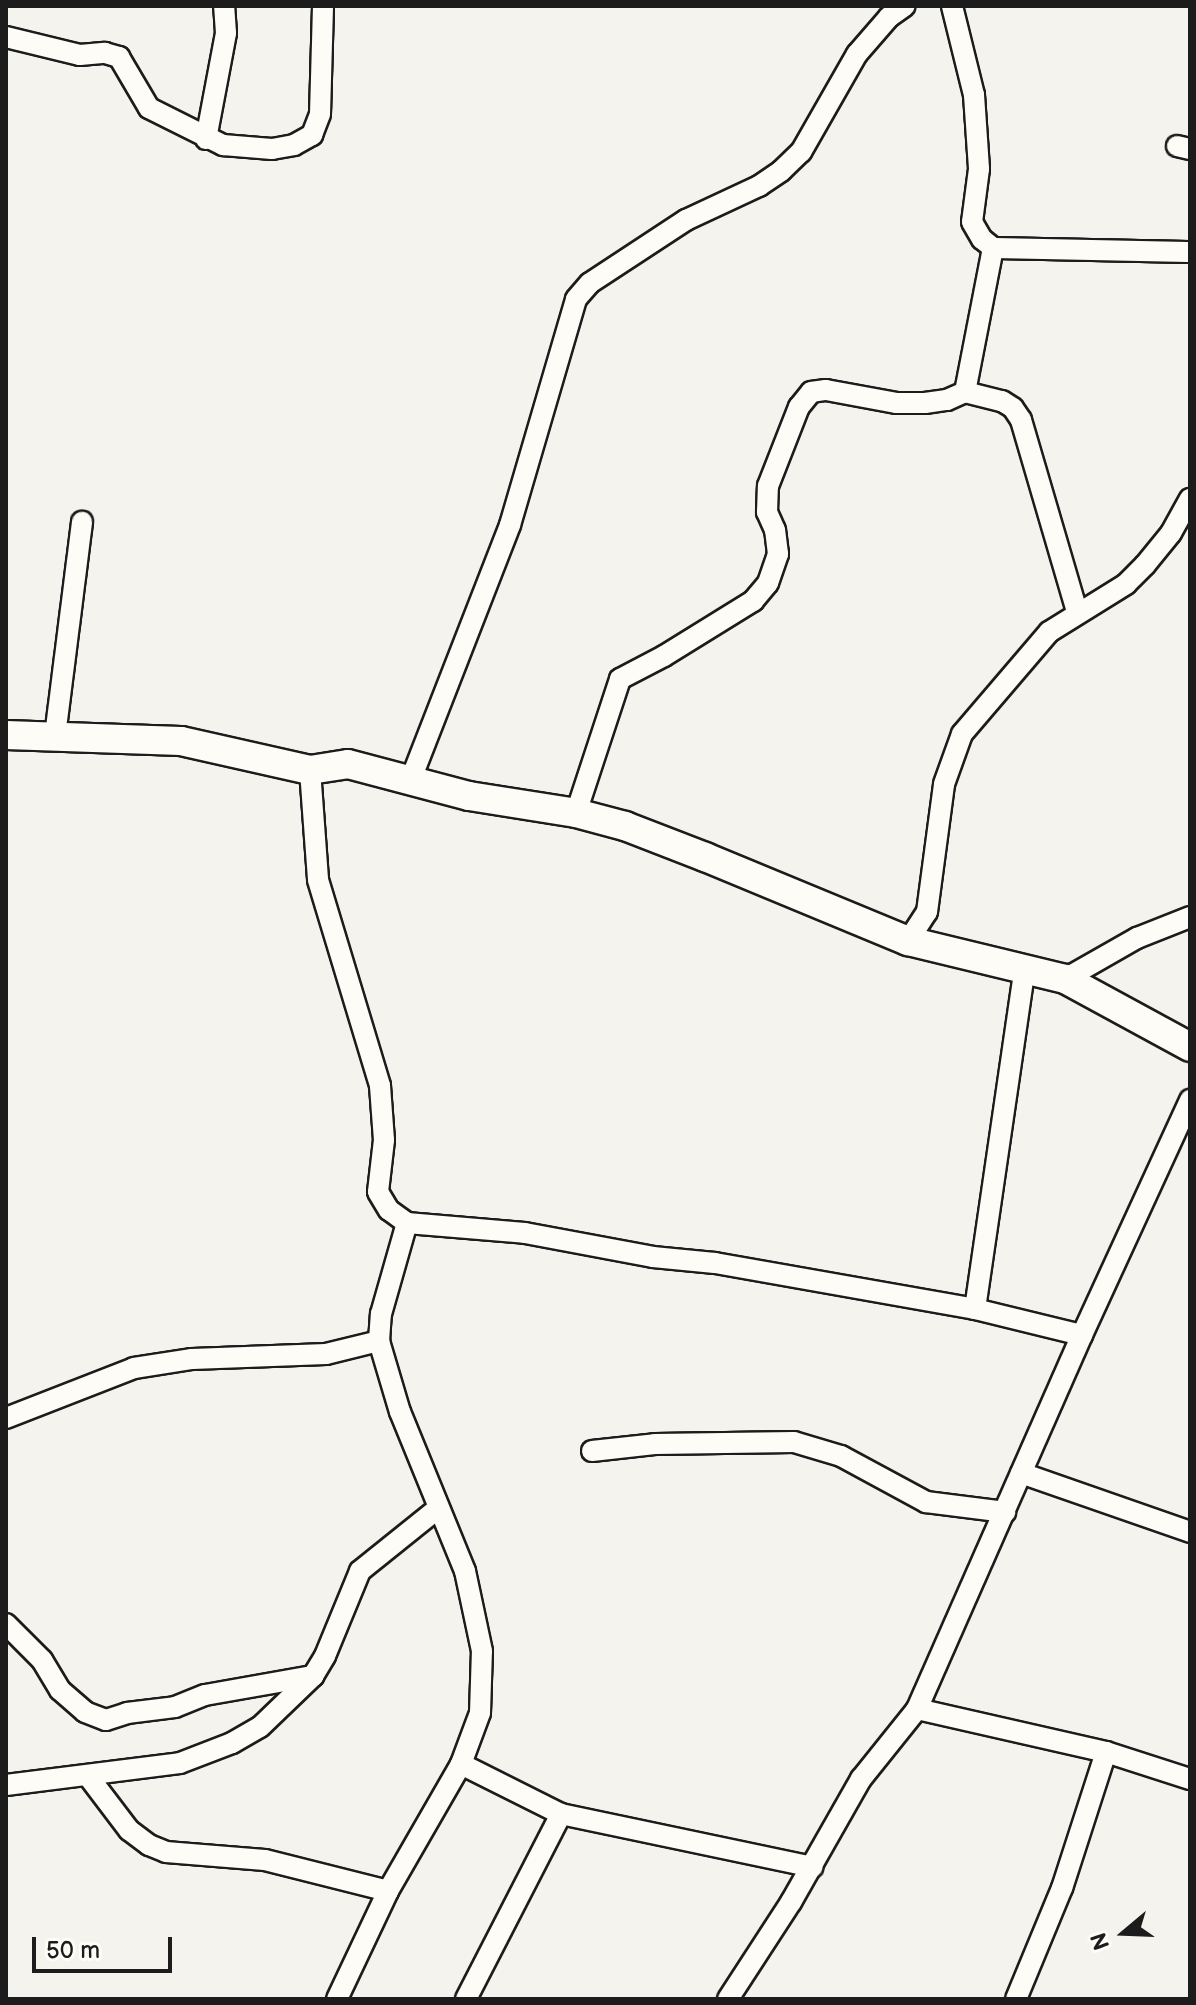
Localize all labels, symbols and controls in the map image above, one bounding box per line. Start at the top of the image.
north arrow [1084,1893,1164,1973]
scale bar [36,1921,176,1971]
text: N [1085,1929,1116,1953]
text: 50 m [46,1936,100,1965]

